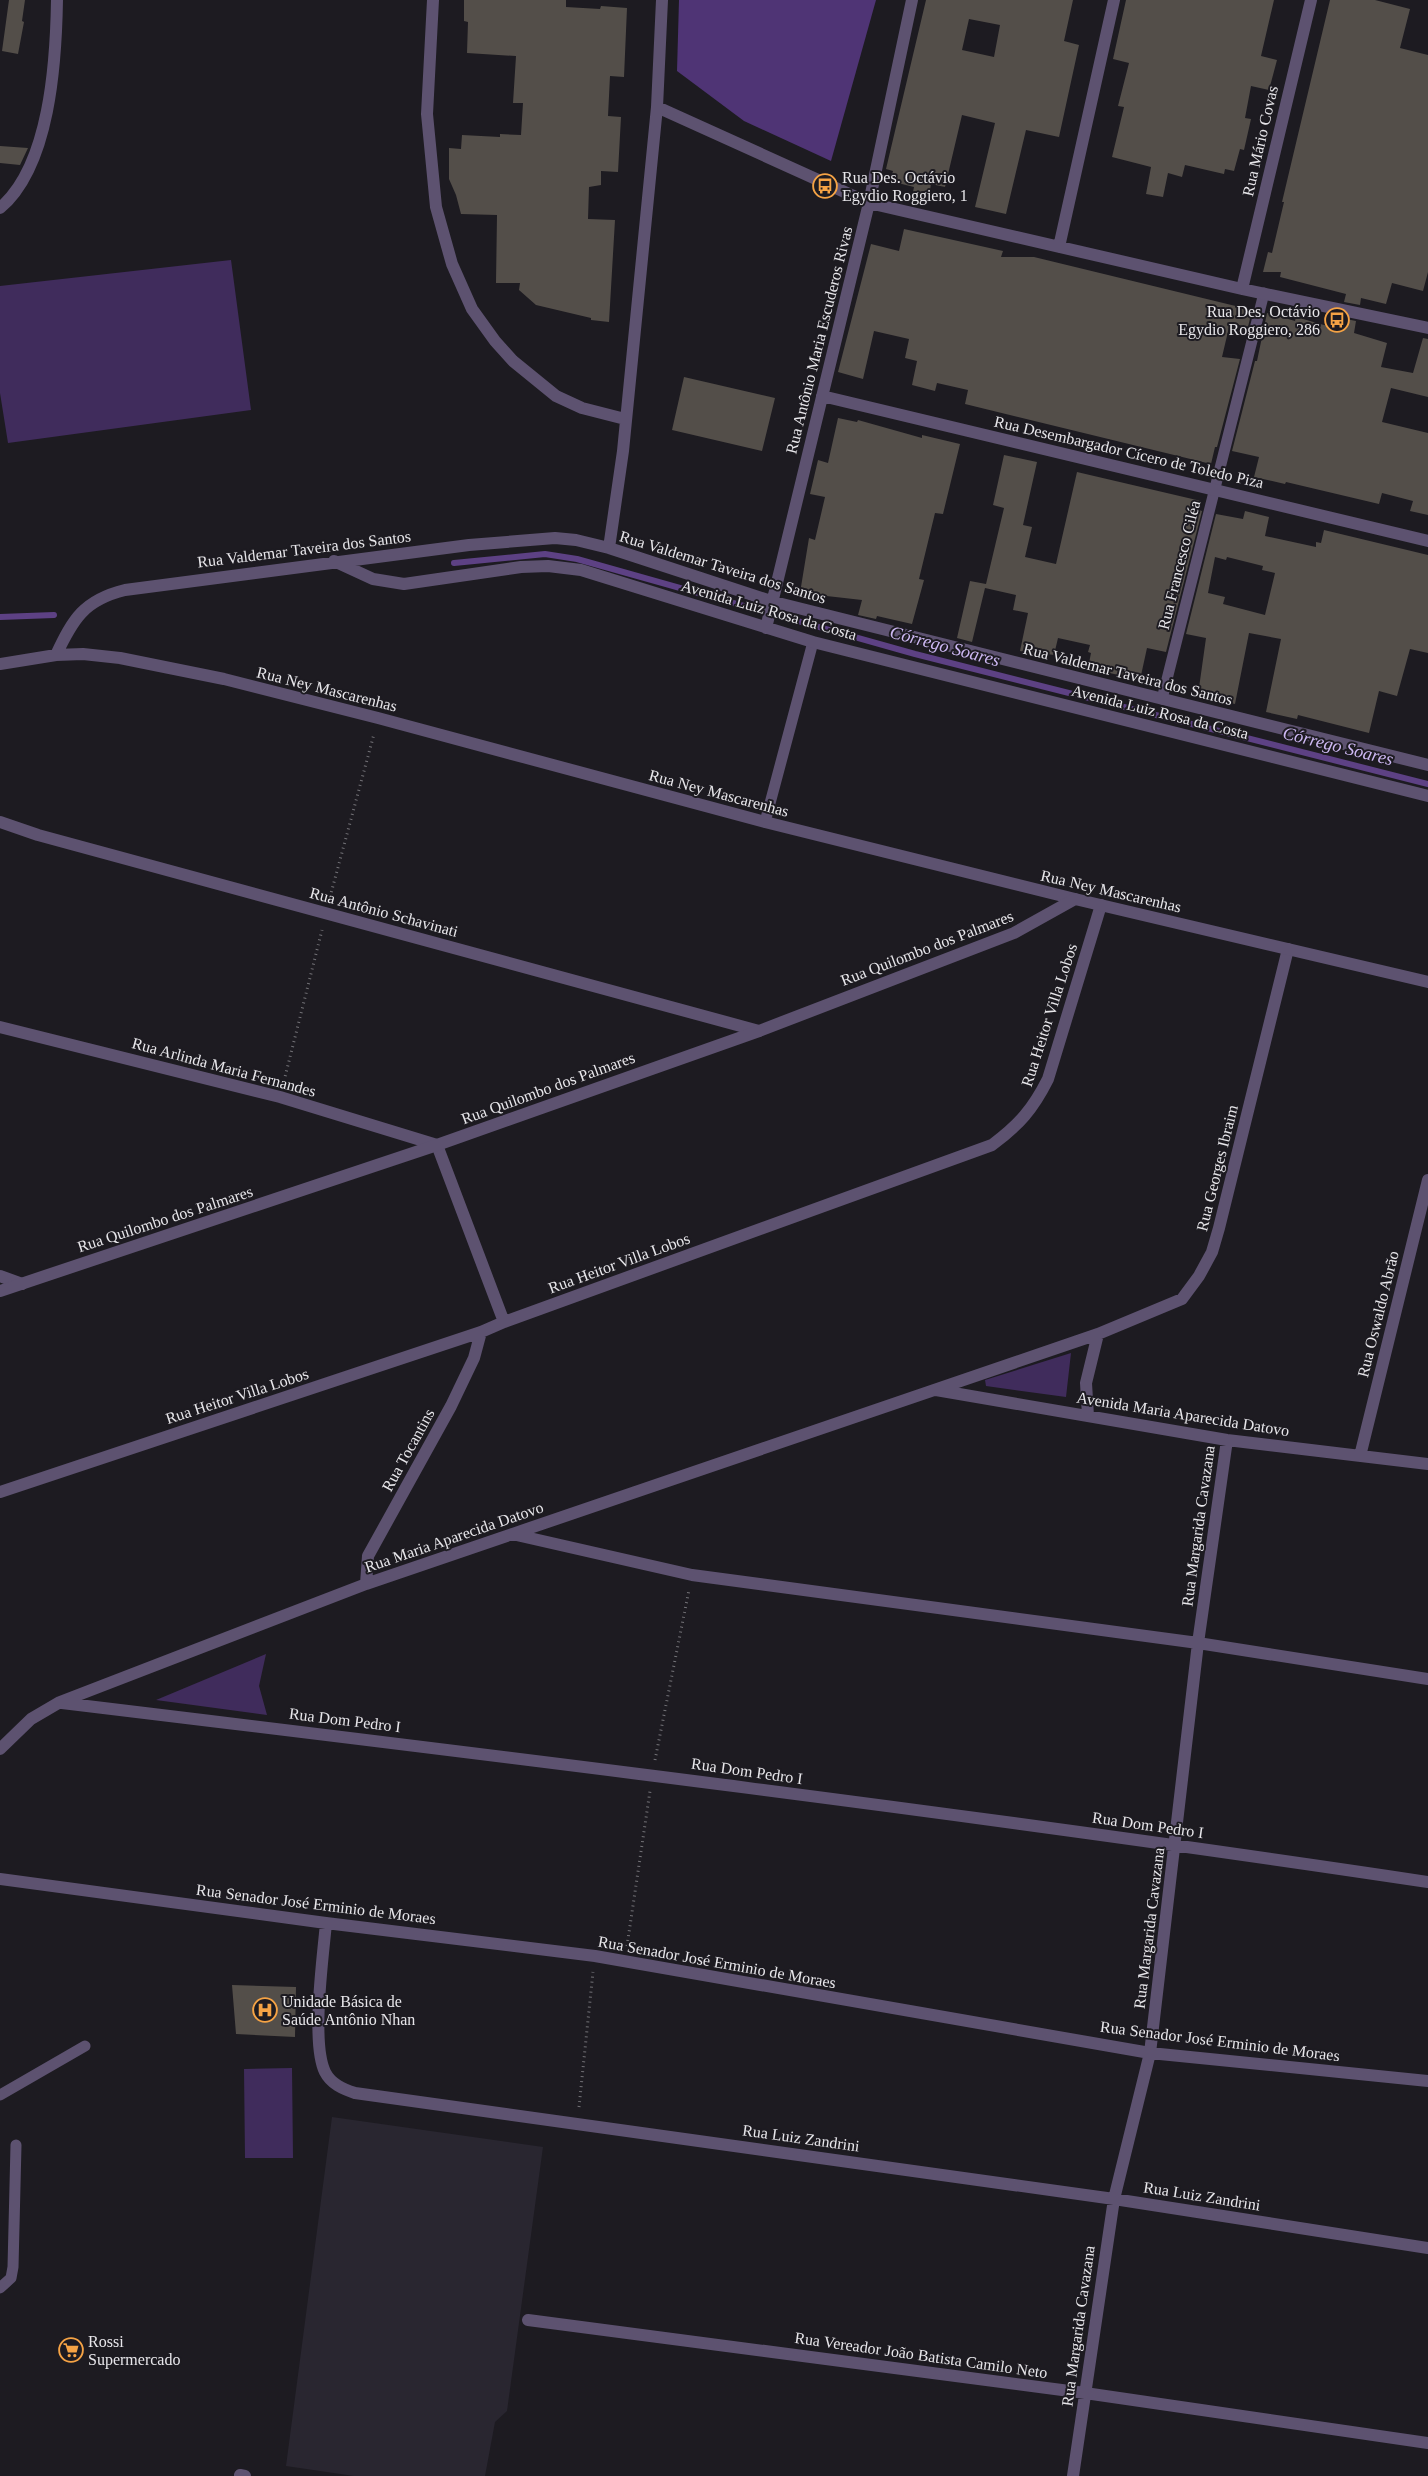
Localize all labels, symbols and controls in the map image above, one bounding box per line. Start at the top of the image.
street label: Rua Mário Covas [1239,84,1281,198]
place label: Rua Des. Octávio Egydio Roggiero, 1 [842,169,968,205]
bus stop icon: Rua Des. Octávio Egydio Roggiero, 1 [812,173,838,199]
street label: Rua Antônio Maria Escuderos Rivas [782,225,856,455]
place label: Rua Des. Octávio Egydio Roggiero, 286 [1178,303,1320,339]
bus stop icon: Rua Des. Octávio Egydio Roggiero, 286 [1324,307,1350,333]
street label: Rua Desembargador Cícero de Toledo Piza [992,413,1265,492]
street label: Rua Francesco Ciléa [1155,499,1203,631]
street label: Rua Valdemar Taveira dos Santos [196,527,412,571]
street label: Rua Valdemar Taveira dos Santos [618,527,828,607]
street label: Avenida Luiz Rosa da Costa [679,577,859,643]
water label: Córrego Soares [888,622,1002,670]
street label: Rua Valdemar Taveira dos Santos [1022,640,1234,708]
street label: Rua Ney Mascarenhas [255,663,399,716]
street label: Avenida Luiz Rosa da Costa [1070,682,1250,742]
water label: Córrego Soares [1281,723,1395,769]
street label: Rua Ney Mascarenhas [647,766,791,821]
street label: Rua Ney Mascarenhas [1039,867,1183,916]
street label: Rua Antônio Schavinati [308,884,461,940]
street label: Rua Quilombo dos Palmares [838,907,1016,989]
street label: Rua Heitor Villa Lobos [1018,941,1080,1089]
street label: Rua Arlinda Maria Fernandes [130,1034,318,1100]
street label: Rua Quilombo dos Palmares [459,1049,637,1127]
street label: Rua Georges Ibraim [1193,1103,1242,1233]
street label: Rua Quilombo dos Palmares [75,1183,255,1255]
street label: Rua Heitor Villa Lobos [546,1229,692,1297]
street label: Rua Oswaldo Abrão [1354,1249,1402,1379]
street label: Rua Heitor Villa Lobos [163,1365,311,1427]
street label: Avenida Maria Aparecida Datovo [1075,1389,1291,1440]
street label: Rua Tocantins [378,1406,438,1494]
street label: Rua Margarida Cavazana [1178,1444,1219,1608]
street label: Rua Maria Aparecida Datovo [362,1498,546,1577]
street label: Rua Dom Pedro I [288,1705,402,1735]
street label: Rua Dom Pedro I [690,1755,804,1787]
street label: Rua Dom Pedro I [1091,1809,1205,1841]
street label: Rua Margarida Cavazana [1131,1846,1168,2010]
street label: Rua Senador José Erminio de Moraes [195,1881,437,1927]
street label: Rua Senador José Erminio de Moraes [597,1933,837,1991]
place label: Unidade Básica de Saúde Antônio Nhan [282,1993,415,2028]
hospital icon: Unidade Básica de Saúde Antônio Nhan [252,1997,278,2023]
street label: Rua Senador José Erminio de Moraes [1099,2018,1341,2064]
street label: Rua Luiz Zandrini [741,2121,861,2155]
street label: Rua Luiz Zandrini [1142,2178,1262,2214]
street label: Rua Margarida Cavazana [1058,2244,1099,2408]
street label: Rua Vereador João Batista Camilo Neto [793,2329,1049,2381]
place label: Rossi Supermercado [88,2333,180,2369]
supermarket icon: Rossi Supermercado [58,2337,84,2363]

